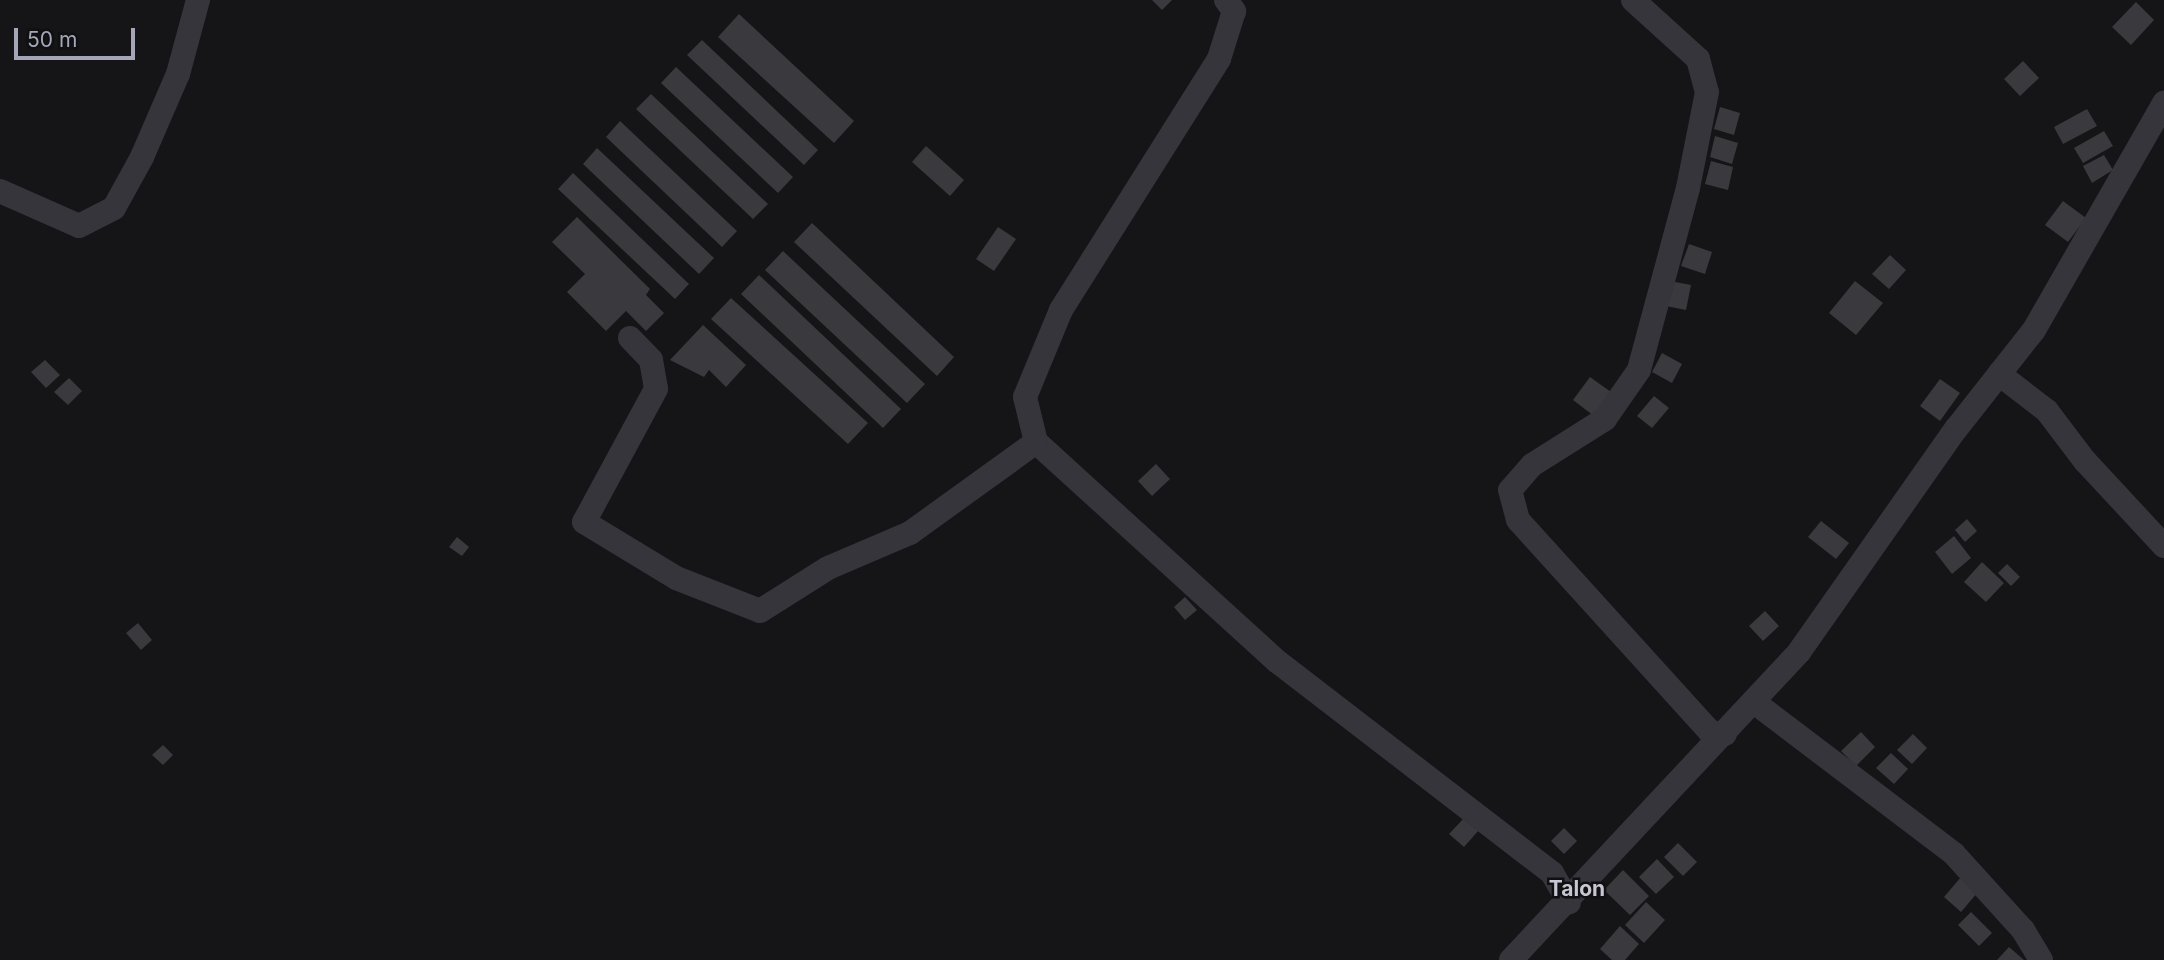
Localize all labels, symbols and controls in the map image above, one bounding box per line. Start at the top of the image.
scale bar [18,14,138,58]
text: 50 m [27,27,77,52]
district label: Talon [1549,876,1605,902]

